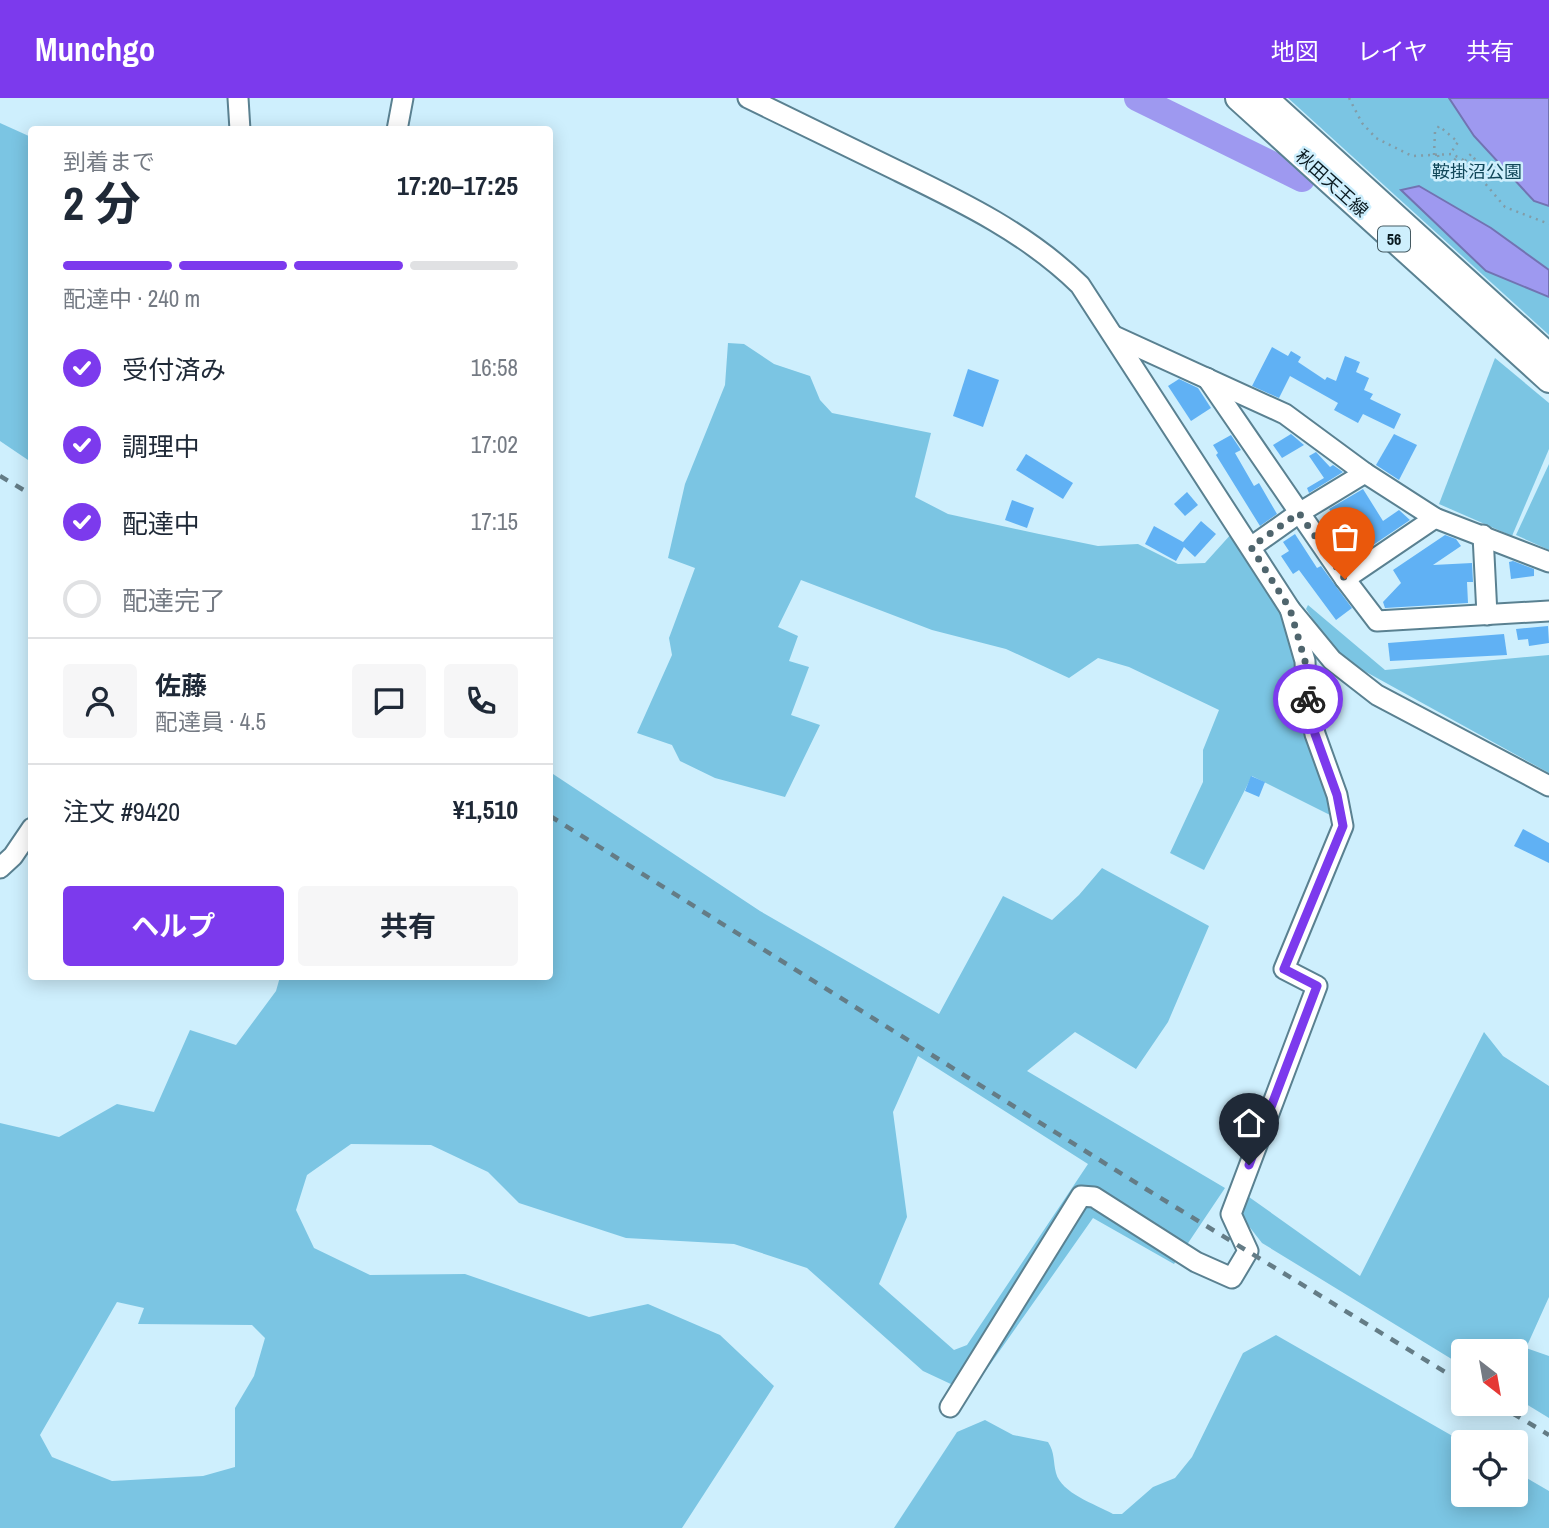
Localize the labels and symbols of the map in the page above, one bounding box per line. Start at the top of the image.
street label: 秋田天王線 [1290,144,1374,222]
park label: 鞍掛沼公園 [1432,159,1522,184]
road number: 56 [1378,226,1410,252]
pin [1315,507,1375,579]
courier [1273,664,1343,734]
pin [1219,1093,1279,1165]
north arrow [1451,1339,1528,1416]

